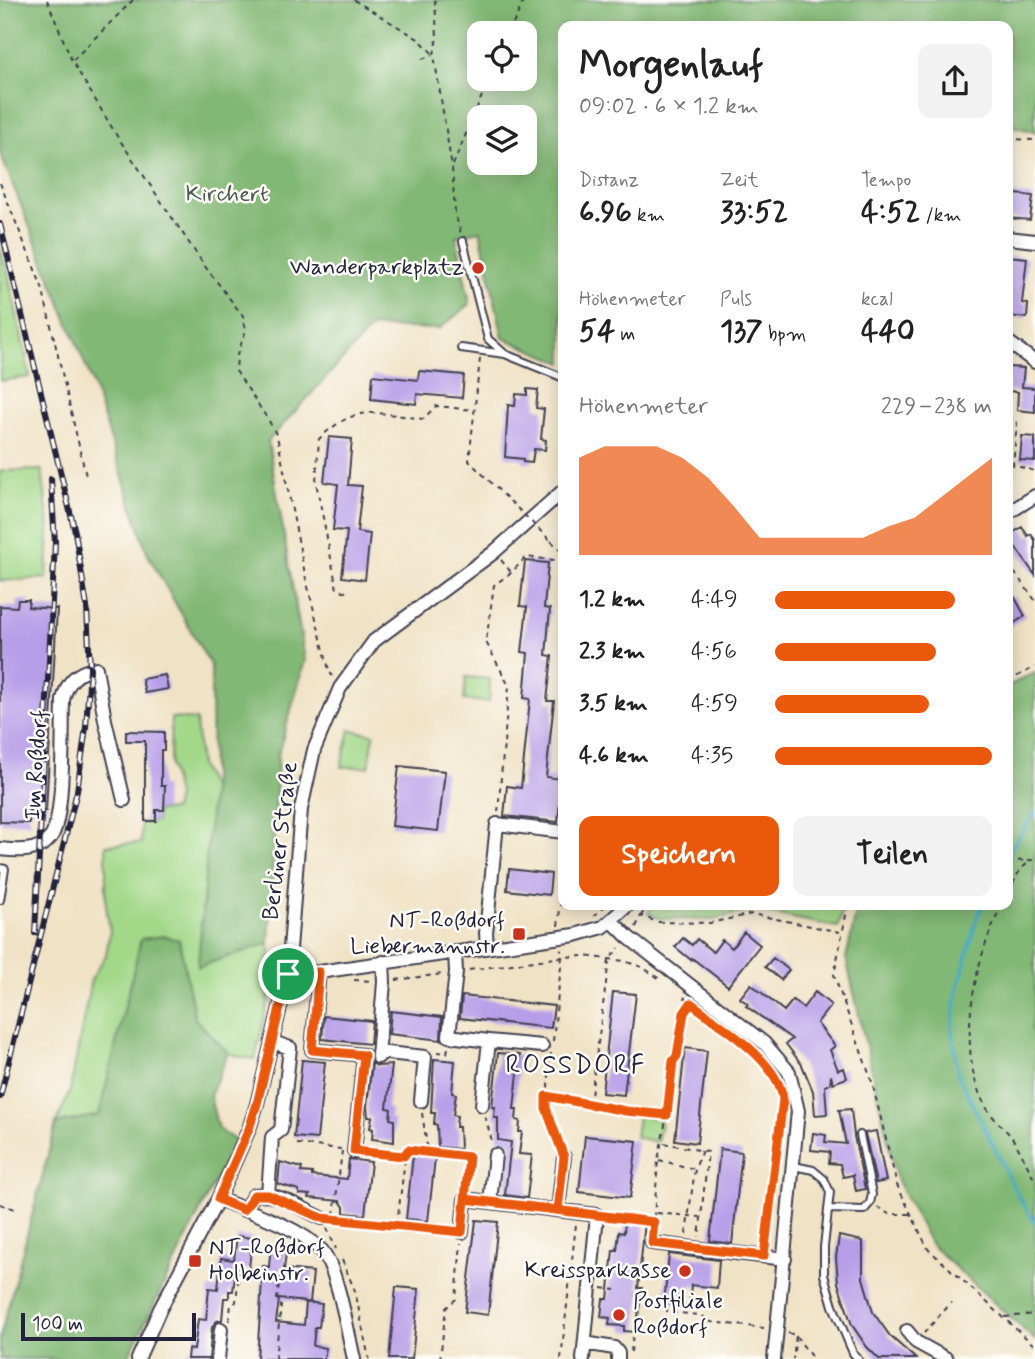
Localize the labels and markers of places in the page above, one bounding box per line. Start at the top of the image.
place label: Wanderparkplatz [290,253,464,283]
marker: Wanderparkplatz [470,260,486,276]
place label: NT-Roßdorf Liebermannstr. [350,906,505,962]
marker: NT-Roßdorf Liebermannstr. [511,926,527,942]
pin [258,944,318,1004]
place label: NT-Roßdorf Holbeinstr. [209,1233,325,1289]
marker: NT-Roßdorf Holbeinstr. [187,1253,203,1269]
place label: Kreissparkasse [524,1256,671,1286]
marker: Kreissparkasse [677,1263,693,1279]
place label: Postfiliale Roßdorf [633,1287,723,1343]
marker: Postfiliale Roßdorf [611,1307,627,1323]

